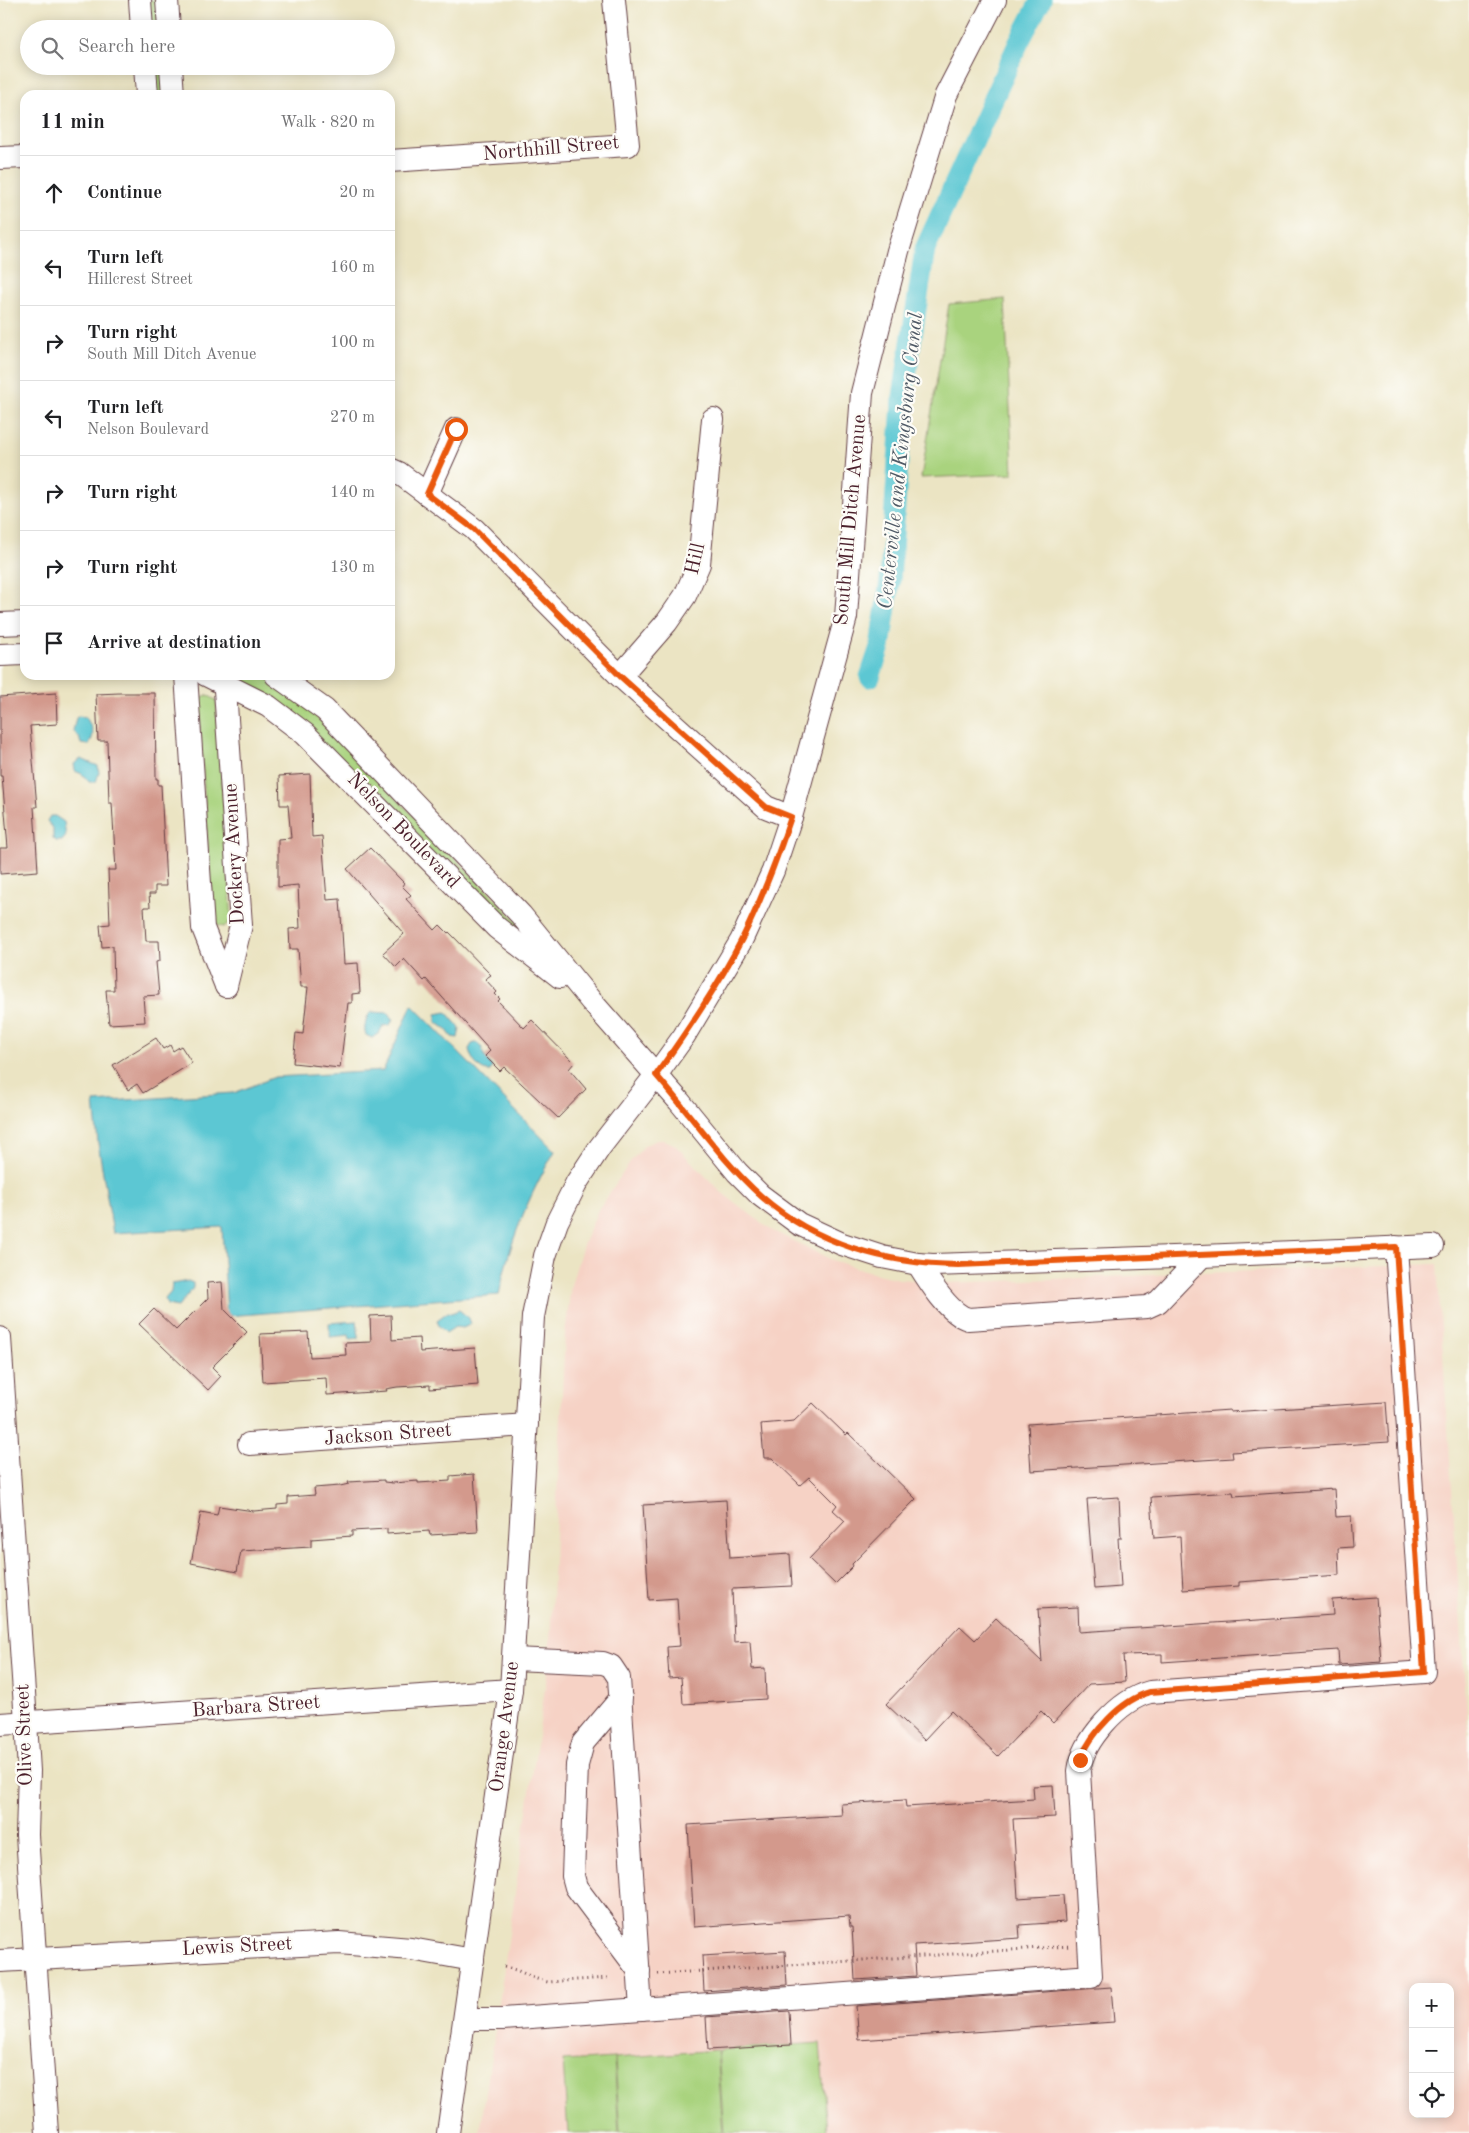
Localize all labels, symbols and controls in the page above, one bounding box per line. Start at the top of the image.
search box [20,20,395,75]
icon: search [38,34,66,62]
text: Search here [78,38,175,57]
text: 11 min [40,112,105,133]
text: Walk · 820 m [280,115,375,131]
street label: Northhill Street [482,133,620,165]
icon: ahead [40,179,68,207]
text: Continue [87,184,162,203]
text: 20 m [339,185,375,201]
text: Turn left [87,249,164,268]
icon: left [40,254,68,282]
text: 160 m [330,260,375,276]
text: Hillcrest Street [87,272,193,288]
water label: Centerville and Kingsburg Canal [875,311,927,611]
text: Turn right [87,324,177,343]
icon: right [40,329,68,357]
text: 100 m [330,335,375,351]
text: South Mill Ditch Avenue [87,347,256,363]
text: Turn left [87,399,164,418]
icon: left [40,404,68,432]
text: 270 m [330,410,375,426]
street label: South Mill Ditch Avenue [832,414,870,626]
route start [445,418,468,441]
text: Nelson Boulevard [87,422,209,438]
icon: right [40,479,68,507]
text: Turn right [87,484,177,503]
text: 140 m [330,485,375,501]
street label: Hill [683,541,709,577]
icon: right [40,554,68,582]
text: Turn right [87,559,177,578]
text: 130 m [330,560,375,576]
icon: arrive [40,629,68,657]
text: Arrive at destination [87,634,261,653]
street label: Nelson Boulevard [343,769,463,893]
street label: Dockery Avenue [221,783,249,925]
street label: Jackson Street [324,1421,452,1449]
street label: Orange Avenue [487,1660,523,1794]
street label: Olive Street [13,1684,37,1786]
street label: Barbara Street [191,1693,321,1721]
route end [1069,1749,1092,1772]
street label: Lewis Street [181,1934,293,1960]
map controls [1409,1983,1454,2118]
button: + [1409,1983,1454,2028]
button: − [1409,2028,1454,2073]
button: locate [1409,2073,1454,2118]

